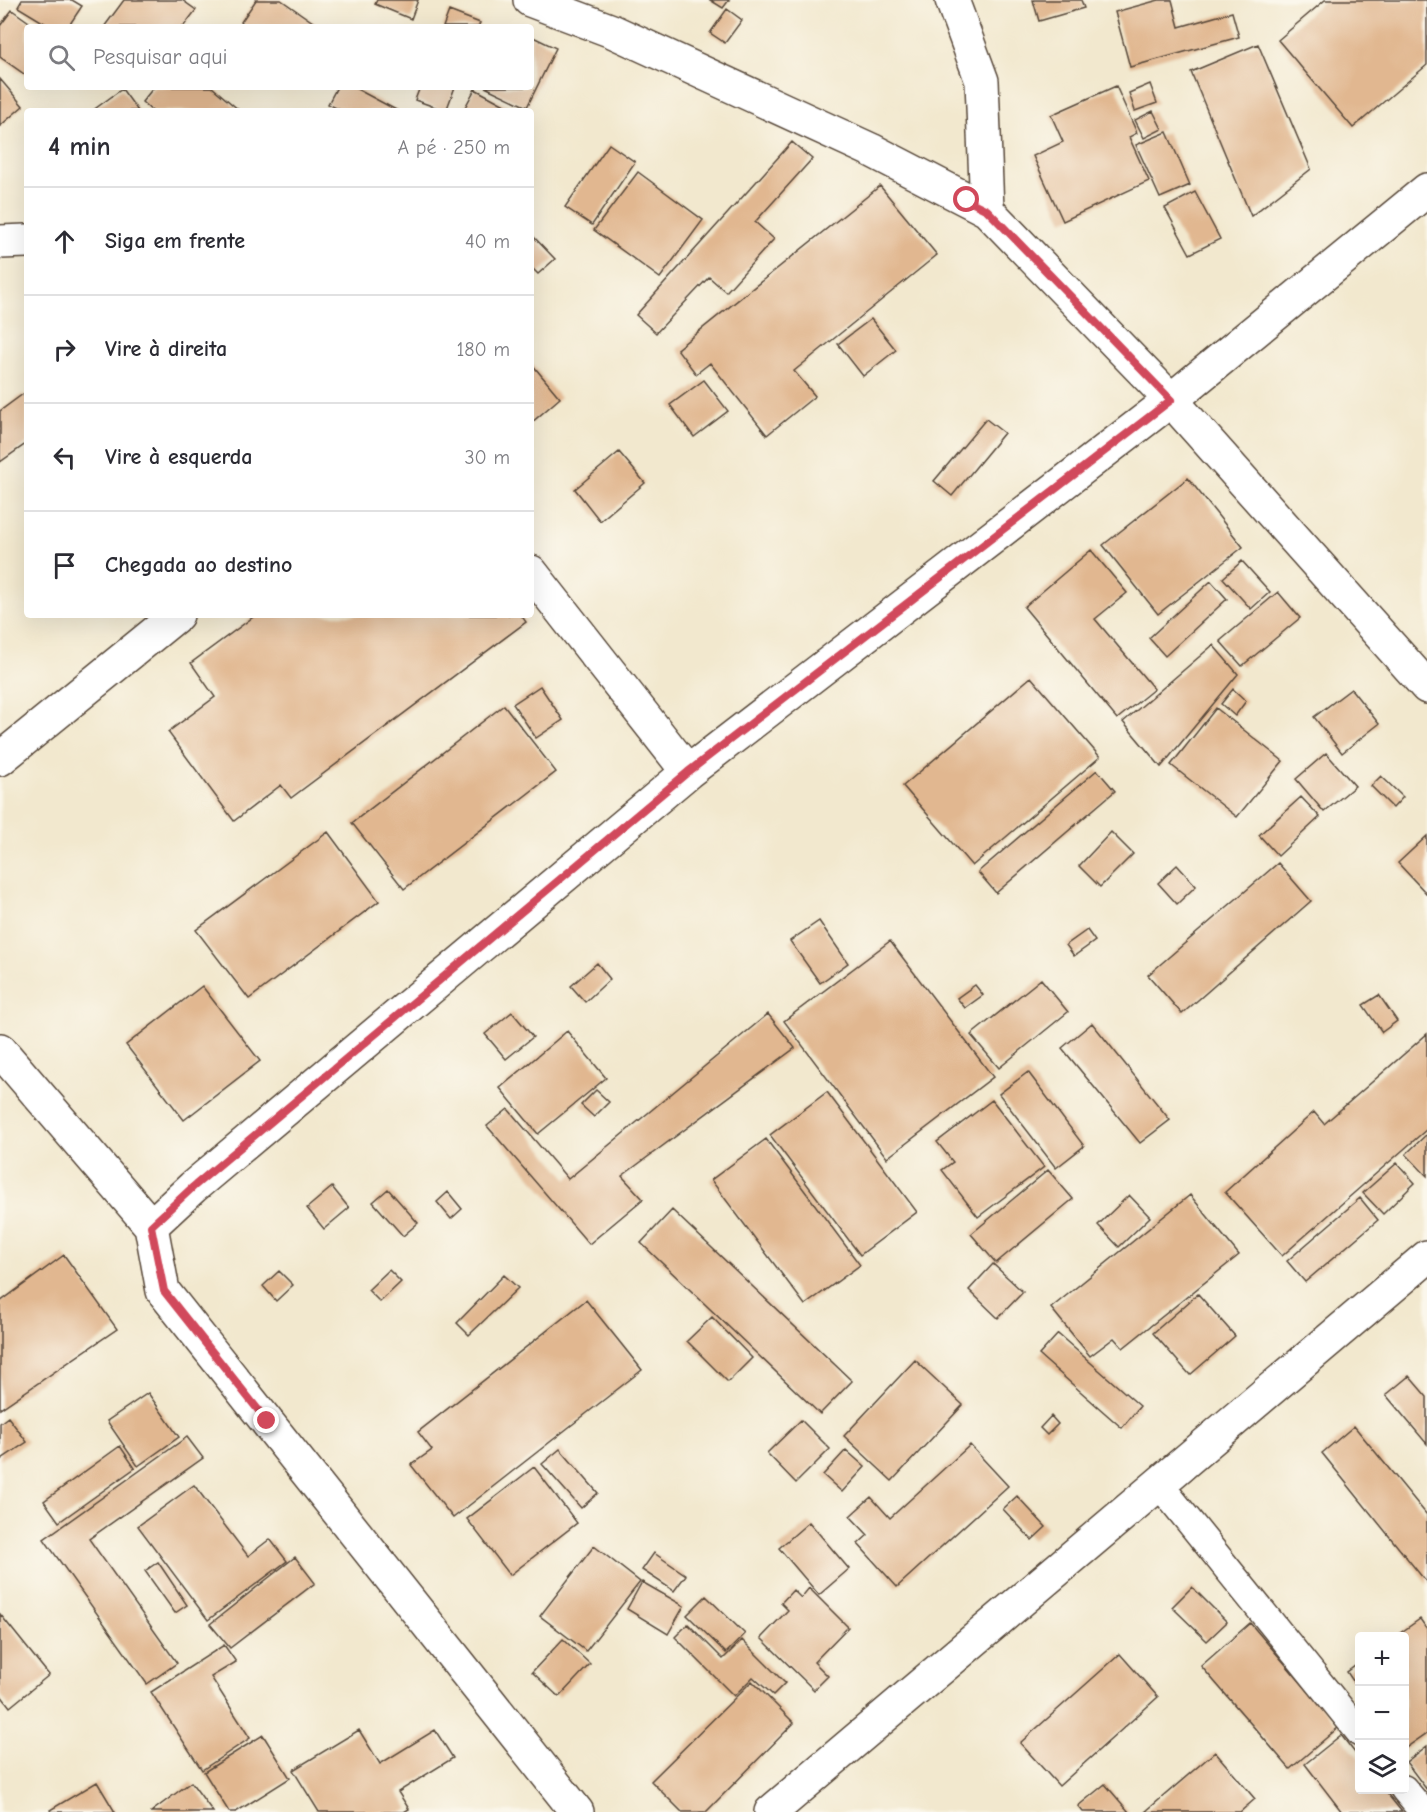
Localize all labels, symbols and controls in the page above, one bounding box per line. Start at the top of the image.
search box [24,24,534,90]
icon: search [45,41,78,74]
text: Pesquisar aqui [93,44,228,70]
text: 4 min [48,132,111,162]
text: A pé · 250 m [397,136,510,159]
route start [953,186,979,212]
icon: ahead [48,225,81,258]
text: Siga em frente [105,228,245,254]
text: 40 m [465,230,510,253]
icon: right [48,333,81,366]
text: Vire à direita [105,336,227,362]
text: 180 m [456,338,510,361]
icon: left [48,441,81,474]
text: Vire à esquerda [105,444,253,470]
text: 30 m [464,446,510,469]
icon: arrive [48,549,81,582]
text: Chegada ao destino [105,552,292,578]
route end [253,1407,279,1433]
map controls [1355,1632,1409,1794]
button: + [1355,1632,1409,1686]
button: − [1355,1686,1409,1740]
button: layers [1355,1740,1409,1794]

